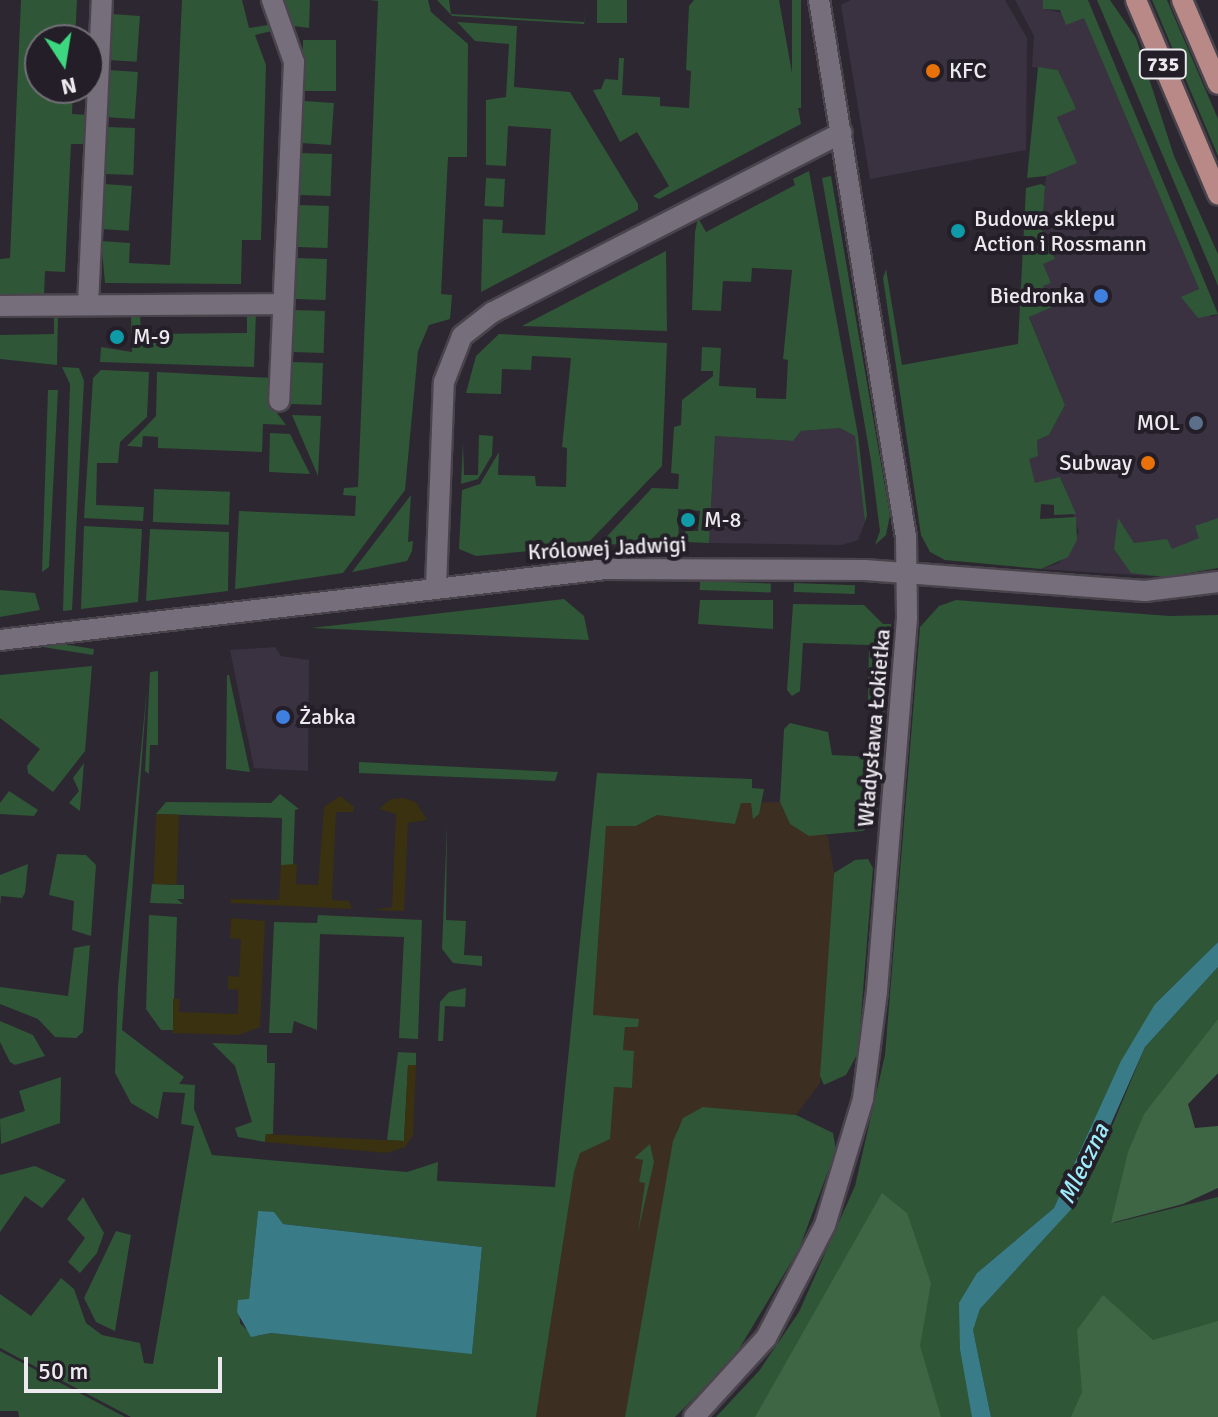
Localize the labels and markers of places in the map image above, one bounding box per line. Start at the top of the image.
place label: KFC [949,58,987,84]
marker: KFC [924,62,942,80]
place label: Budowa sklepu Action i Rossmann [974,205,1147,256]
marker: Budowa sklepu Action i Rossmann [949,222,967,240]
place label: Biedronka [990,283,1085,309]
marker: Biedronka [1092,287,1110,305]
place label: M-9 [133,324,170,350]
marker: M-9 [108,328,126,346]
place label: MOL [1136,410,1180,436]
marker: MOL [1187,414,1205,432]
place label: Subway [1059,450,1132,476]
marker: Subway [1139,454,1157,472]
place label: M-8 [704,507,741,533]
marker: M-8 [679,511,697,529]
place label: Żabka [299,704,356,730]
marker: Żabka [274,708,292,726]

